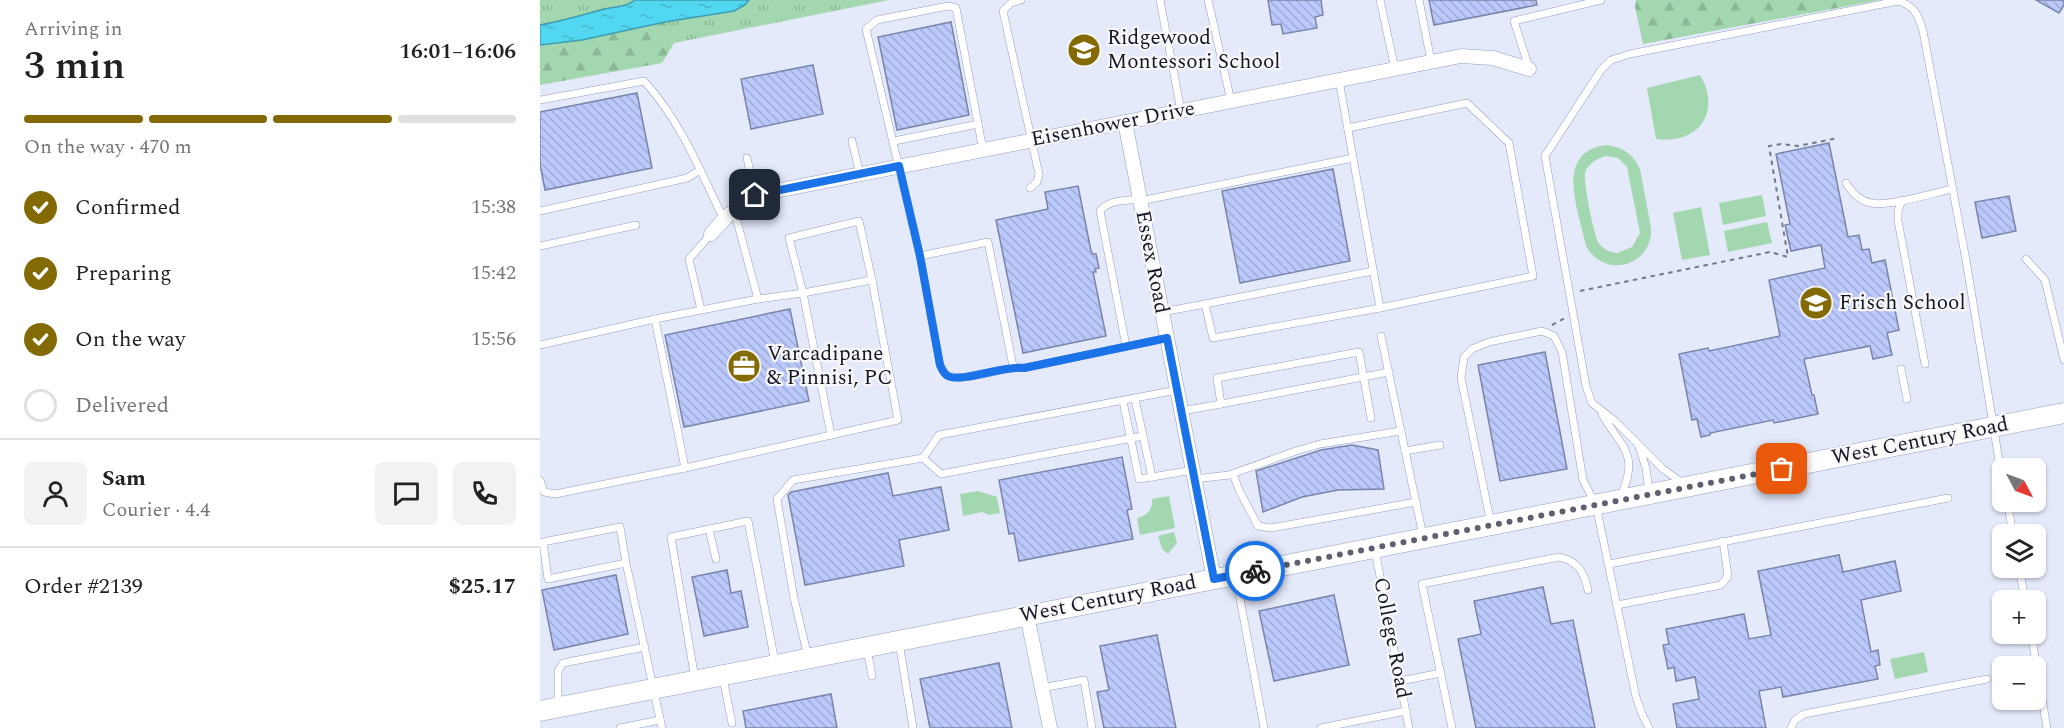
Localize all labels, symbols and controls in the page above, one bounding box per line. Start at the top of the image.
text: Arriving in [24,14,122,44]
place label: Ridgewood Montessori School [1107,22,1281,78]
school or university icon: Ridgewood Montessori School [1066,32,1102,68]
text: 16:01–16:06 [399,35,516,68]
text: 3 min [24,37,125,96]
street label: Eisenhower Drive [1028,92,1198,156]
text: On the way · 470 m [24,132,192,162]
pin [729,169,780,220]
icon: home [738,178,771,211]
icon: check [24,191,57,224]
text: Confirmed [75,191,181,224]
text: 15:38 [471,192,516,222]
street label: Essex Road [1126,208,1178,316]
icon: check [24,257,57,290]
text: Preparing [75,257,172,290]
text: 15:42 [471,258,516,288]
school or university icon: Frisch School [1798,285,1834,321]
place label: Frisch School [1839,287,1966,319]
icon: check [24,323,57,356]
text: On the way [75,323,186,356]
text: 15:56 [471,324,516,354]
place label: Varcadipane & Pinnisi, PC [767,338,893,394]
office icon: Varcadipane & Pinnisi, PC [726,348,762,384]
text: Delivered [75,389,169,422]
street label: West Century Road [1829,408,2011,474]
pin [1756,443,1807,494]
icon: bag [1765,452,1798,485]
north arrow [1992,458,2046,512]
map controls [1992,458,2046,710]
button: person [24,462,87,525]
text: Sam [102,462,146,495]
button: chat [375,462,438,525]
button: phone [453,462,516,525]
text: Courier · 4.4 [102,495,210,525]
button: layers [1992,524,2046,578]
courier [1225,541,1285,601]
icon: bike [1239,555,1272,588]
street label: West Century Road [1017,566,1199,632]
text: Order #2139 [24,570,143,603]
text: $25.17 [448,570,516,603]
street label: College Road [1365,575,1419,701]
button: + [1992,590,2046,644]
button: − [1992,656,2046,710]

